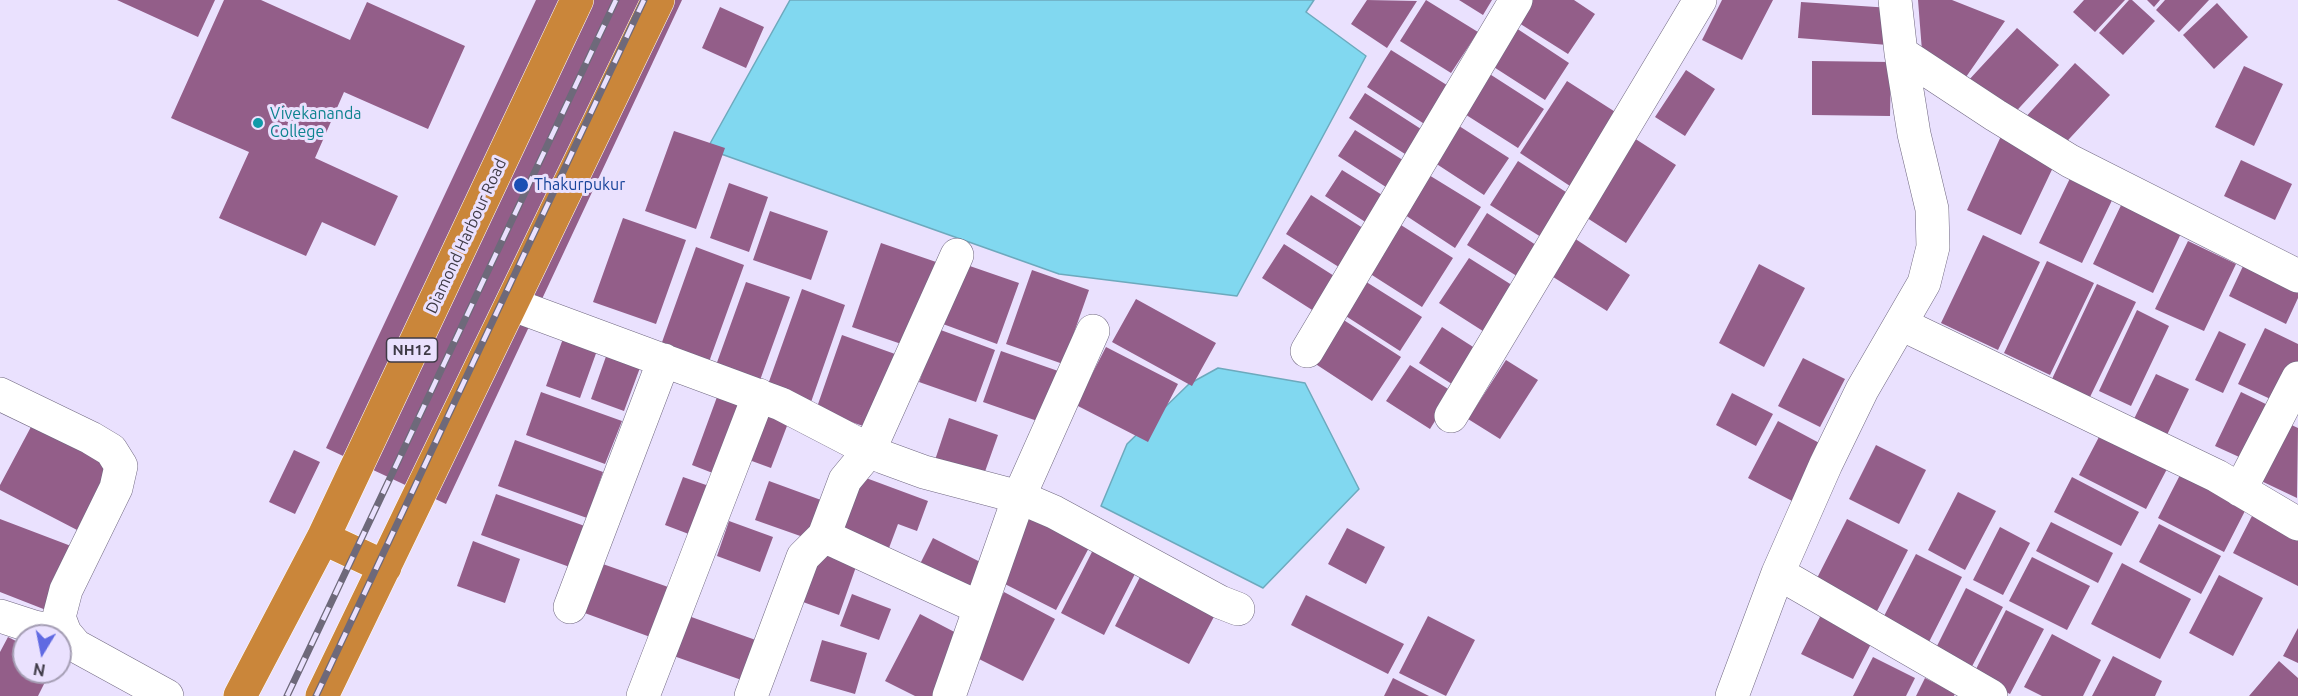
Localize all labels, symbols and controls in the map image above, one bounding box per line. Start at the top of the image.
place label: Vivekananda College [270,104,362,142]
marker: Vivekananda College [251,116,265,130]
street label: Diamond Harbour Road [422,156,510,316]
place label: Thakurpukur [534,175,625,195]
marker: Thakurpukur [512,176,530,194]
road number: NH12 [386,338,438,362]
north arrow [12,624,72,684]
text: N [32,660,47,680]

